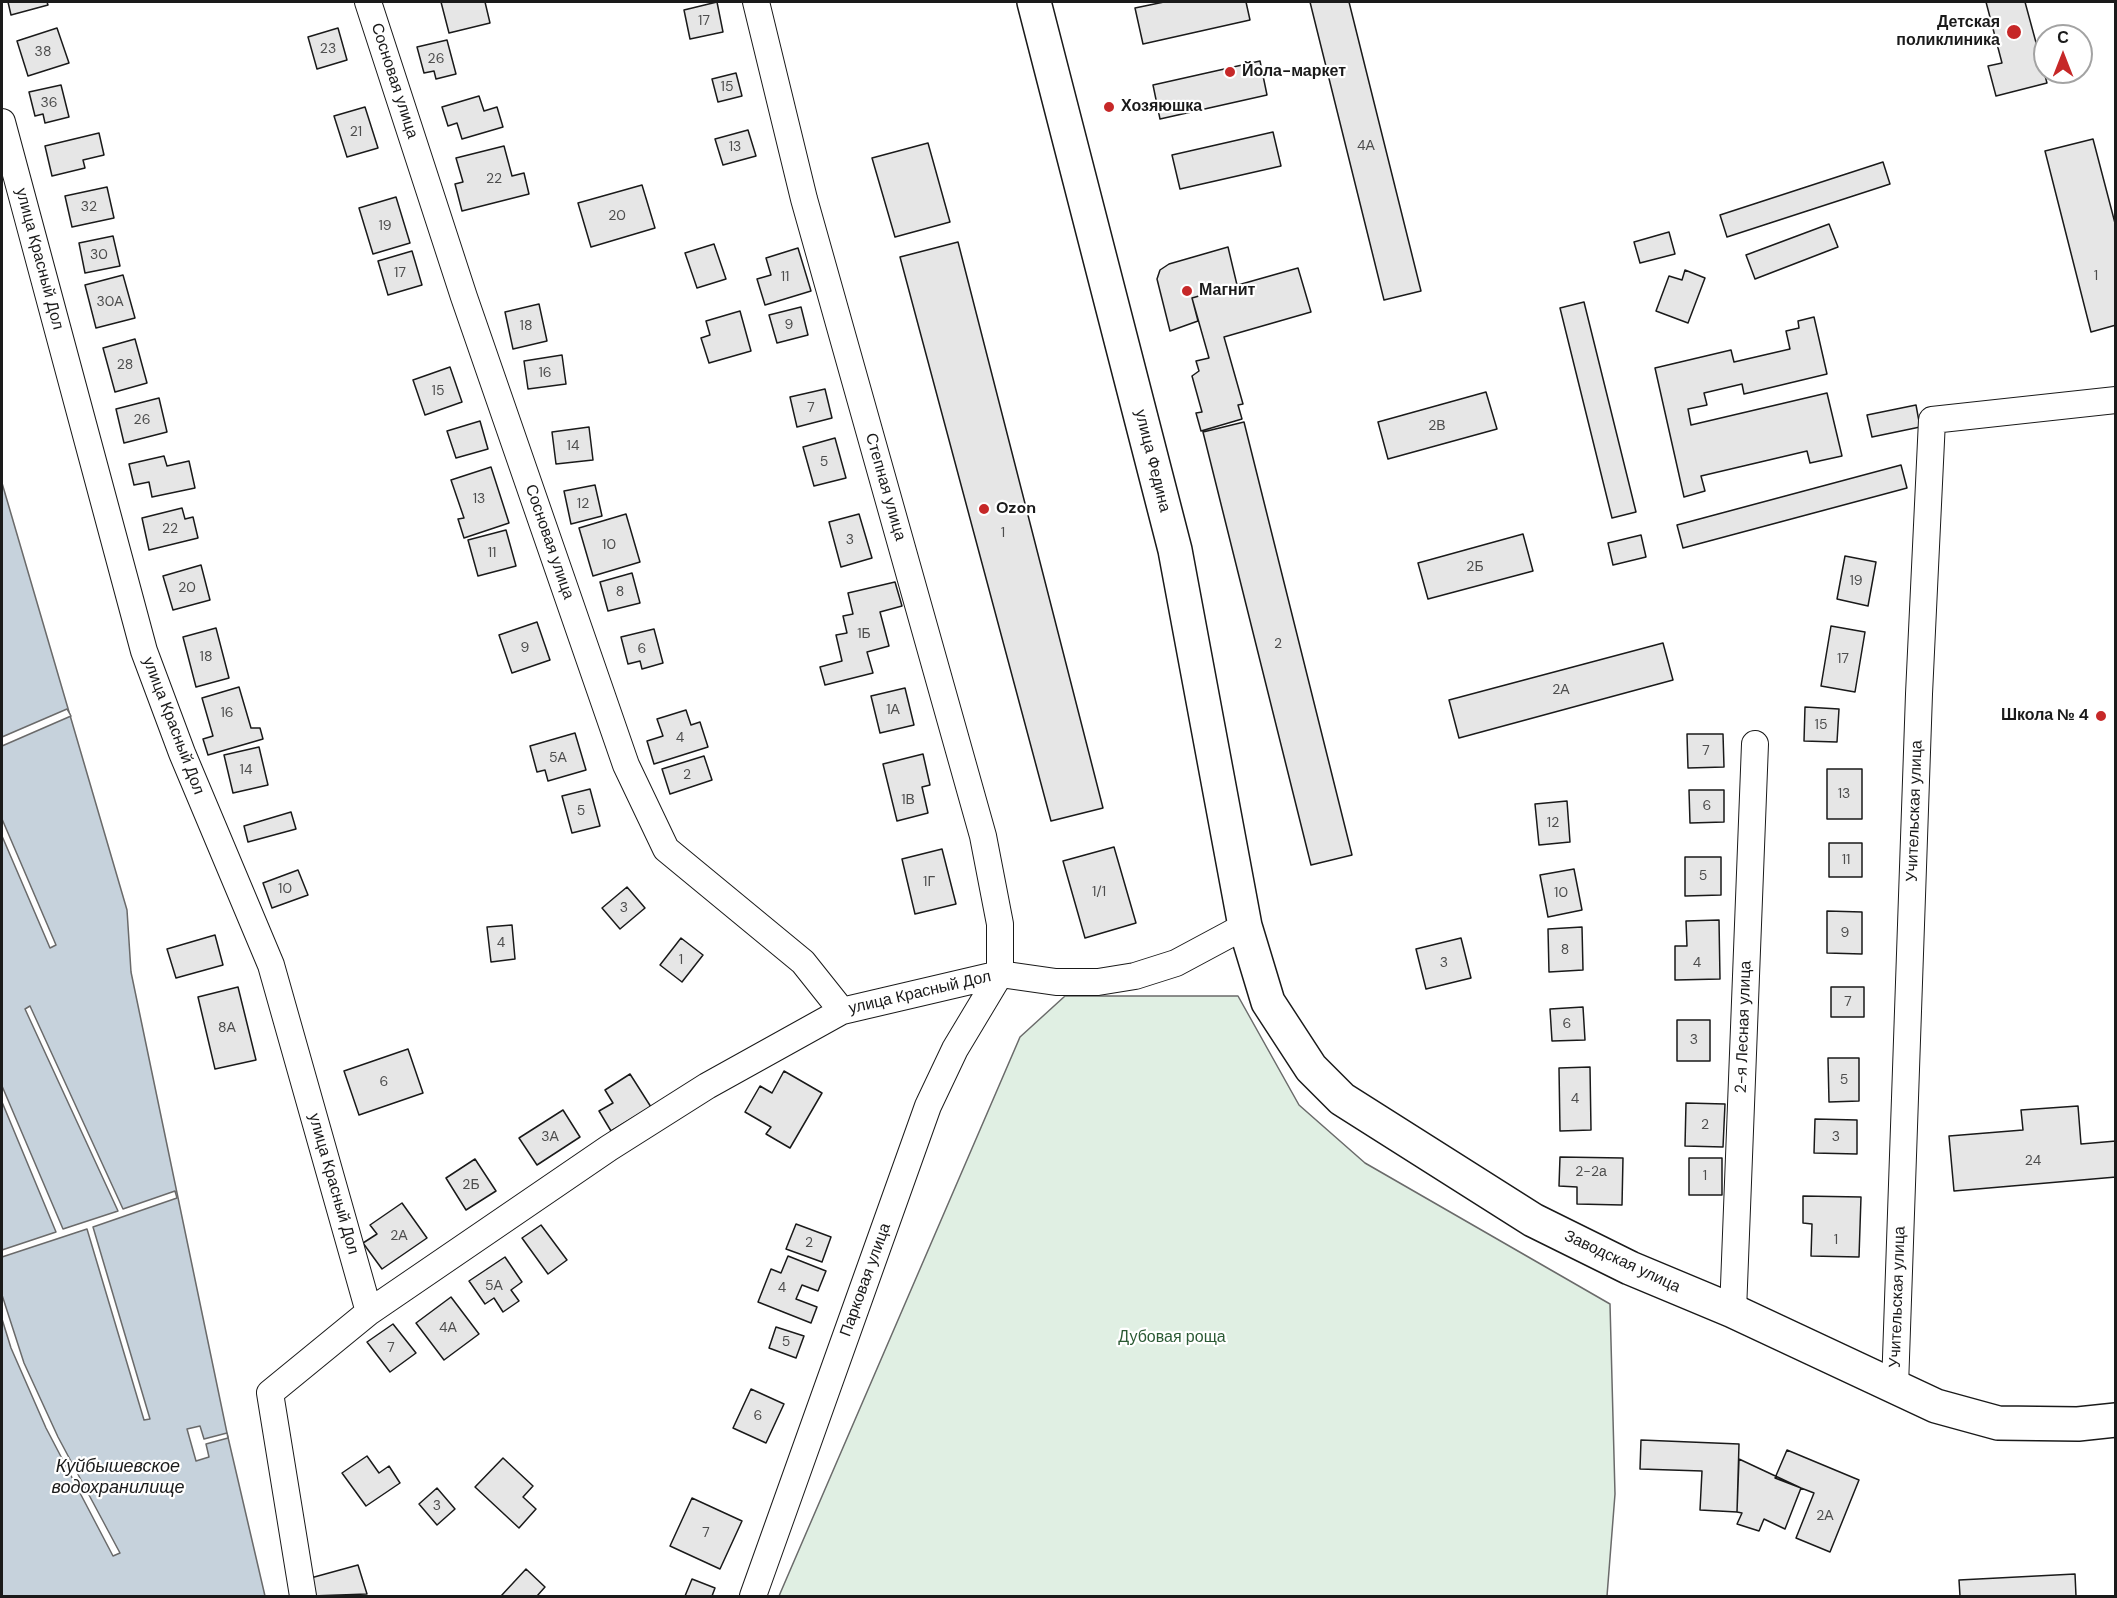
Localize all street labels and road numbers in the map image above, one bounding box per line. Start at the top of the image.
street label: Сосновая улица [366,21,422,141]
street label: улица Красный Дол [11,186,67,332]
street label: улица Федина [1130,408,1174,514]
street label: Степная улица [860,431,910,543]
street label: Сосновая улица [520,482,578,602]
street label: улица Красный Дол [138,655,208,797]
street label: Учительская улица [1903,740,1927,882]
street label: 2-я Лесная улица [1732,960,1756,1094]
street label: улица Красный Дол [847,967,993,1019]
street label: улица Красный Дол [304,1111,362,1257]
street label: Парковая улица [837,1221,895,1339]
street label: Учительская улица [1886,1226,1910,1368]
street label: Заводская улица [1561,1227,1683,1297]

